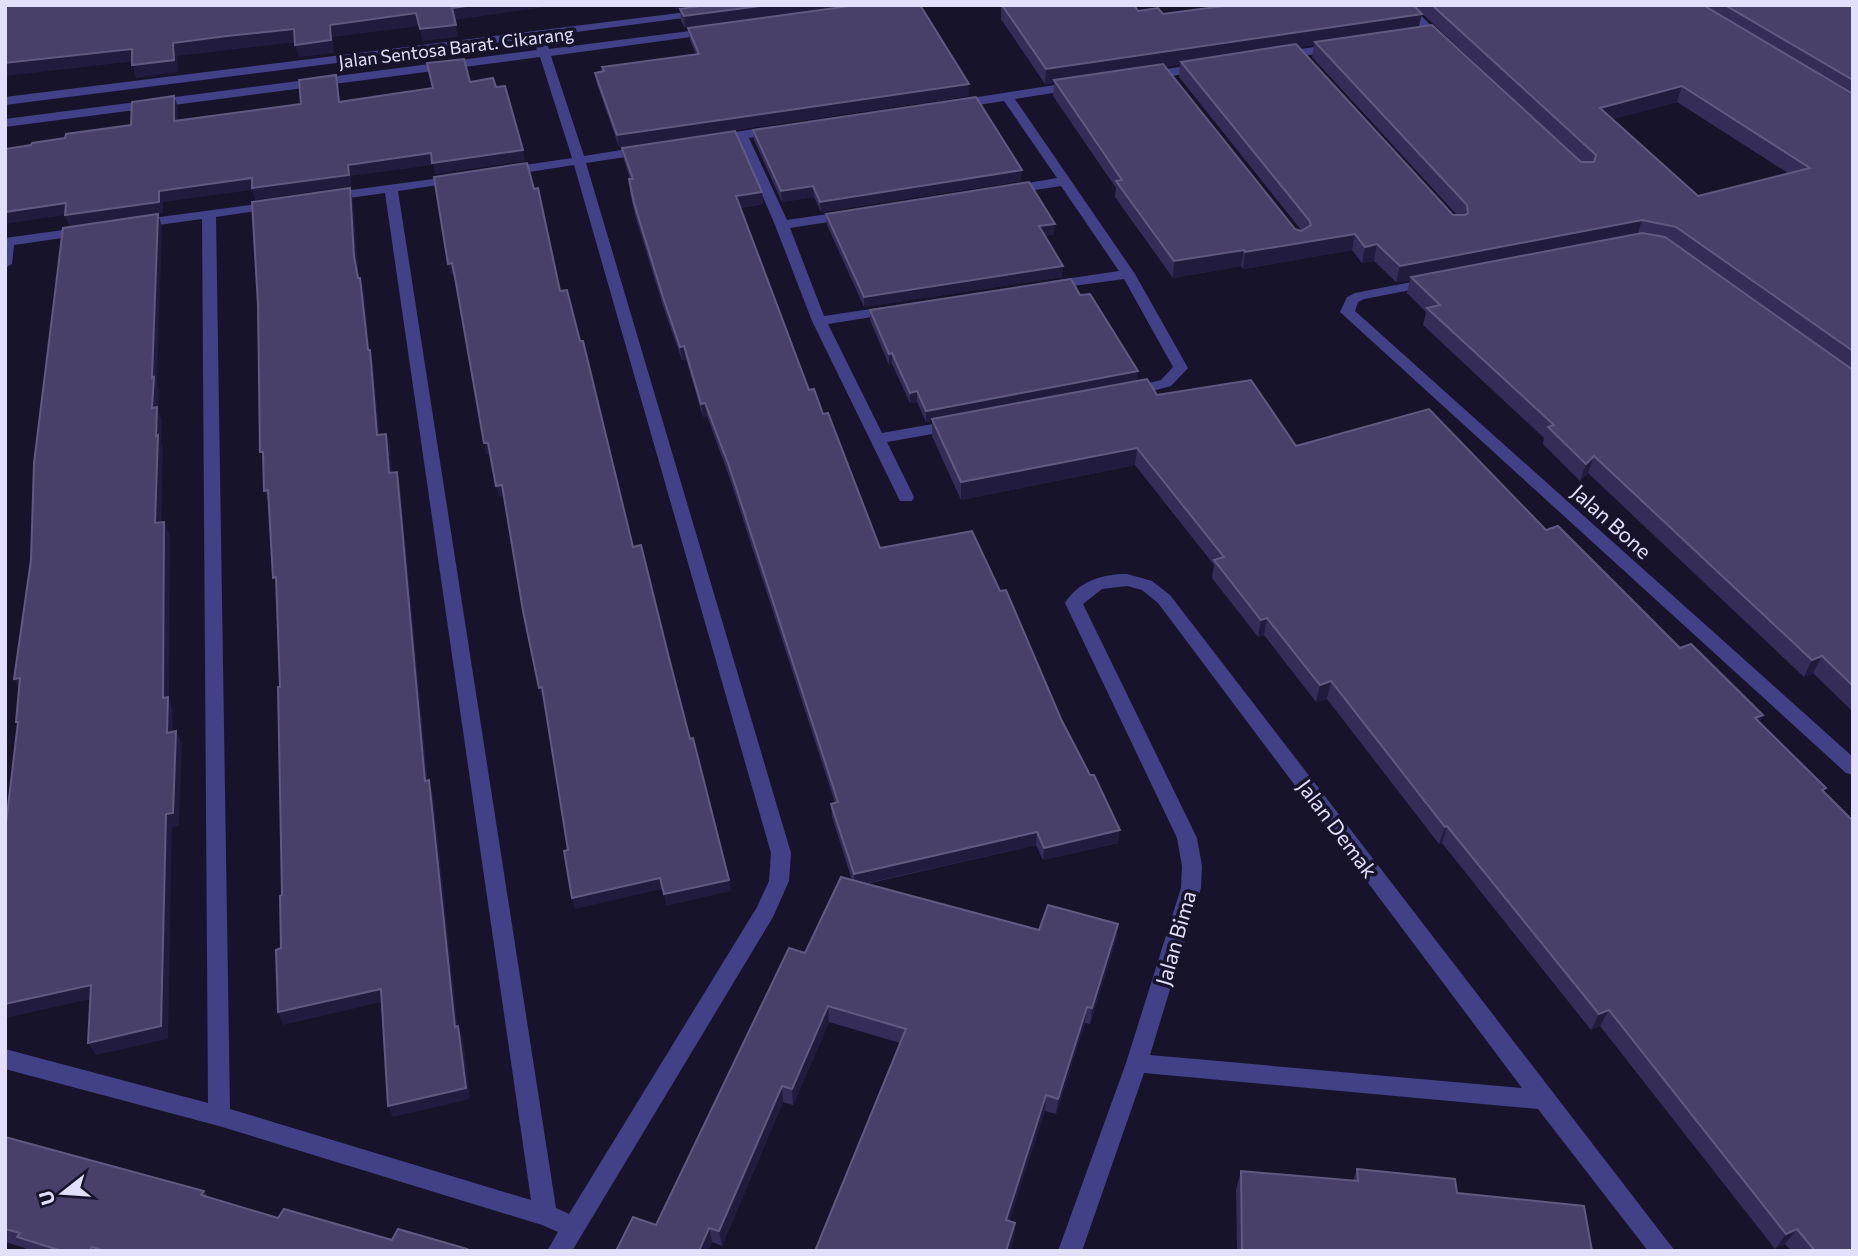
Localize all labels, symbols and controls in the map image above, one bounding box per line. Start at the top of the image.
street label: Jalan Sentosa Barat. Cikarang [337,22,575,72]
street label: Jalan Bone [1567,479,1657,563]
street label: Jalan Demak [1293,774,1383,882]
street label: Jalan Bima [1150,888,1200,988]
north arrow [28,1158,98,1228]
text: U [33,1188,59,1208]

